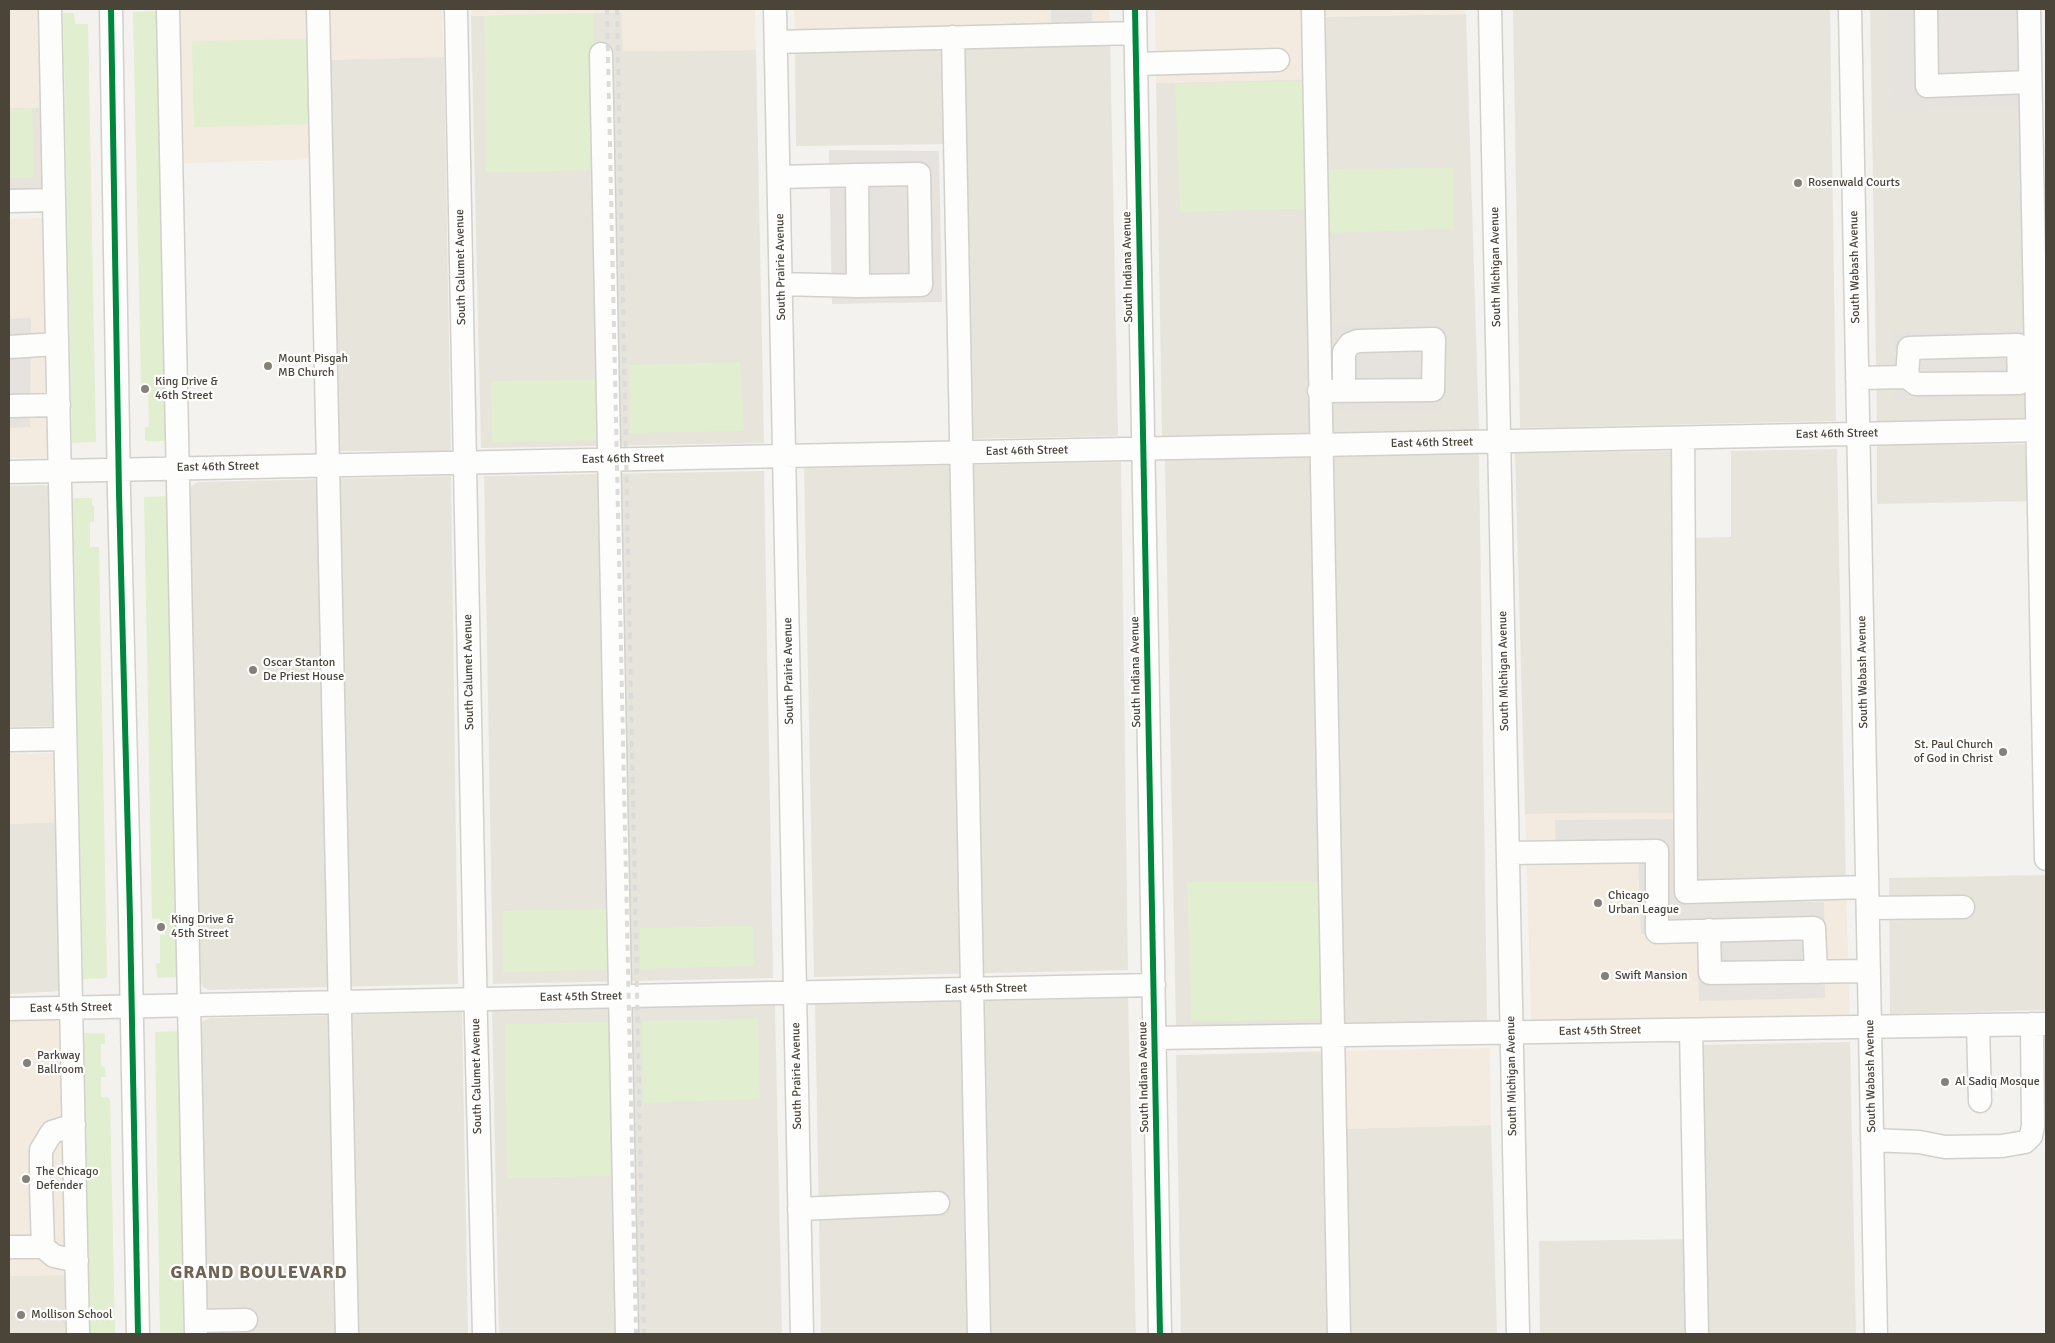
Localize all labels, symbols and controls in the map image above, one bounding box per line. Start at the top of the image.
place label: Rosenwald Courts [1808,176,1900,190]
marker: Rosenwald Courts [1792,177,1804,189]
street label: South Michigan Avenue [1488,207,1504,327]
street label: South Calumet Avenue [453,209,469,325]
street label: South Wabash Avenue [1847,210,1863,324]
street label: South Indiana Avenue [1120,211,1136,323]
street label: South Prairie Avenue [773,213,789,321]
place label: Mount Pisgah MB Church [278,352,348,380]
marker: Mount Pisgah MB Church [262,360,274,372]
place label: King Drive & 46th Street [155,375,218,403]
marker: King Drive & 46th Street [139,383,151,395]
street label: East 46th Street [1796,426,1878,442]
street label: East 46th Street [1391,435,1473,451]
street label: East 46th Street [986,443,1068,459]
street label: East 46th Street [582,451,664,467]
street label: East 46th Street [177,459,259,475]
street label: South Michigan Avenue [1496,611,1512,731]
street label: South Calumet Avenue [461,614,477,730]
street label: South Wabash Avenue [1855,615,1871,729]
street label: South Indiana Avenue [1128,616,1144,728]
street label: South Prairie Avenue [781,617,797,725]
place label: Oscar Stanton De Priest House [263,656,344,684]
marker: Oscar Stanton De Priest House [247,664,259,676]
place label: St. Paul Church of God in Christ [1914,738,1993,766]
marker: St. Paul Church of God in Christ [1997,746,2009,758]
place label: Chicago Urban League [1608,889,1679,917]
marker: Chicago Urban League [1592,897,1604,909]
place label: King Drive & 45th Street [171,913,234,941]
marker: King Drive & 45th Street [155,921,167,933]
place label: Swift Mansion [1615,969,1688,983]
marker: Swift Mansion [1599,970,1611,982]
street label: East 45th Street [945,981,1027,997]
street label: East 45th Street [540,989,622,1005]
street label: East 45th Street [30,1000,112,1016]
street label: South Michigan Avenue [1504,1016,1520,1136]
street label: South Calumet Avenue [469,1018,485,1134]
street label: South Wabash Avenue [1863,1019,1879,1133]
street label: South Indiana Avenue [1136,1021,1152,1133]
street label: South Prairie Avenue [789,1022,805,1130]
street label: East 45th Street [1559,1023,1641,1039]
place label: Parkway Ballroom [37,1049,83,1077]
marker: Parkway Ballroom [21,1057,33,1069]
place label: Al Sadiq Mosque [1955,1075,2040,1089]
marker: Al Sadiq Mosque [1939,1076,1951,1088]
place label: The Chicago Defender [36,1165,98,1193]
marker: The Chicago Defender [20,1173,32,1185]
district label: GRAND BOULEVARD [169,1262,349,1284]
place label: Mollison School [31,1308,113,1322]
marker: Mollison School [15,1309,27,1321]

